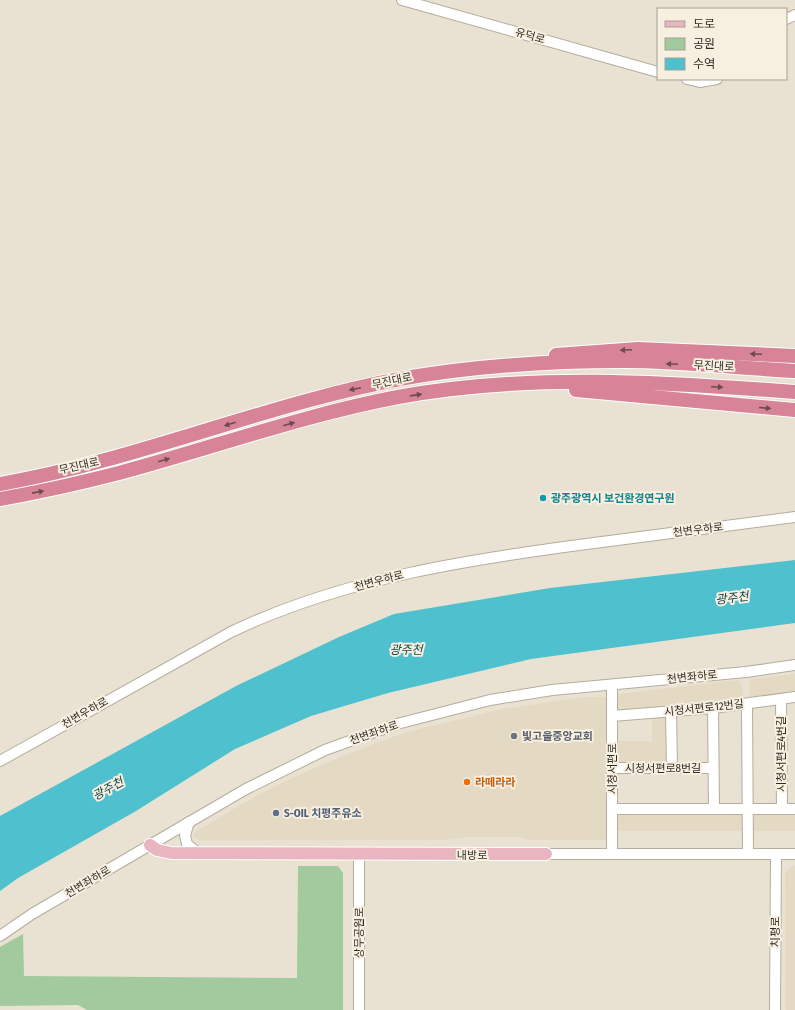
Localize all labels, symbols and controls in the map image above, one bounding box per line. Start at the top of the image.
legend [657,8,787,80]
text: 도로 [693,17,715,31]
street label: 유덕로 [514,26,546,46]
text: 공원 [693,37,715,51]
text: 수역 [693,57,715,71]
one-way arrow [619,347,632,353]
one-way arrow [750,351,762,358]
street label: 무진대로 [693,358,735,374]
one-way arrow [665,361,678,367]
street label: 무진대로 [371,370,413,392]
one-way arrow [711,384,723,391]
one-way arrow [349,386,361,392]
one-way arrow [410,392,422,398]
one-way arrow [758,404,771,411]
one-way arrow [224,421,236,427]
one-way arrow [283,421,295,427]
street label: 무진대로 [58,455,100,477]
one-way arrow [159,457,171,463]
one-way arrow [32,488,44,494]
place label: 광주광역시 보건환경연구원 [551,492,675,505]
marker: 광주광역시 보건환경연구원 [538,493,548,503]
street label: 천변우하로 [672,520,724,540]
street label: 천변우하로 [353,568,405,594]
water label: 광주천 [715,589,751,607]
water label: 광주천 [389,643,425,657]
street label: 천변좌하로 [666,668,718,686]
street label: 천변우하로 [60,695,110,731]
street label: 시청서편로12번길 [664,697,744,719]
street label: 시청서편로4번길 [775,716,788,792]
street label: 천변좌하로 [348,719,400,747]
place label: 빛고을중앙교회 [522,730,593,743]
marker: 빛고을중앙교회 [509,731,519,741]
street label: 시청서편로 [606,744,619,794]
street label: 시청서편로8번길 [625,762,701,775]
water label: 광주천 [90,774,128,803]
place label: 라떼라라 [475,776,515,789]
marker: 라떼라라 [462,777,472,787]
place label: S-OIL 치평주유소 [284,807,362,820]
marker: S-OIL 치평주유소 [271,808,281,818]
street label: 내방로 [457,849,487,862]
street label: 천변좌하로 [63,863,113,901]
street label: 상무공원로 [353,908,366,958]
street label: 치평로 [769,917,782,947]

